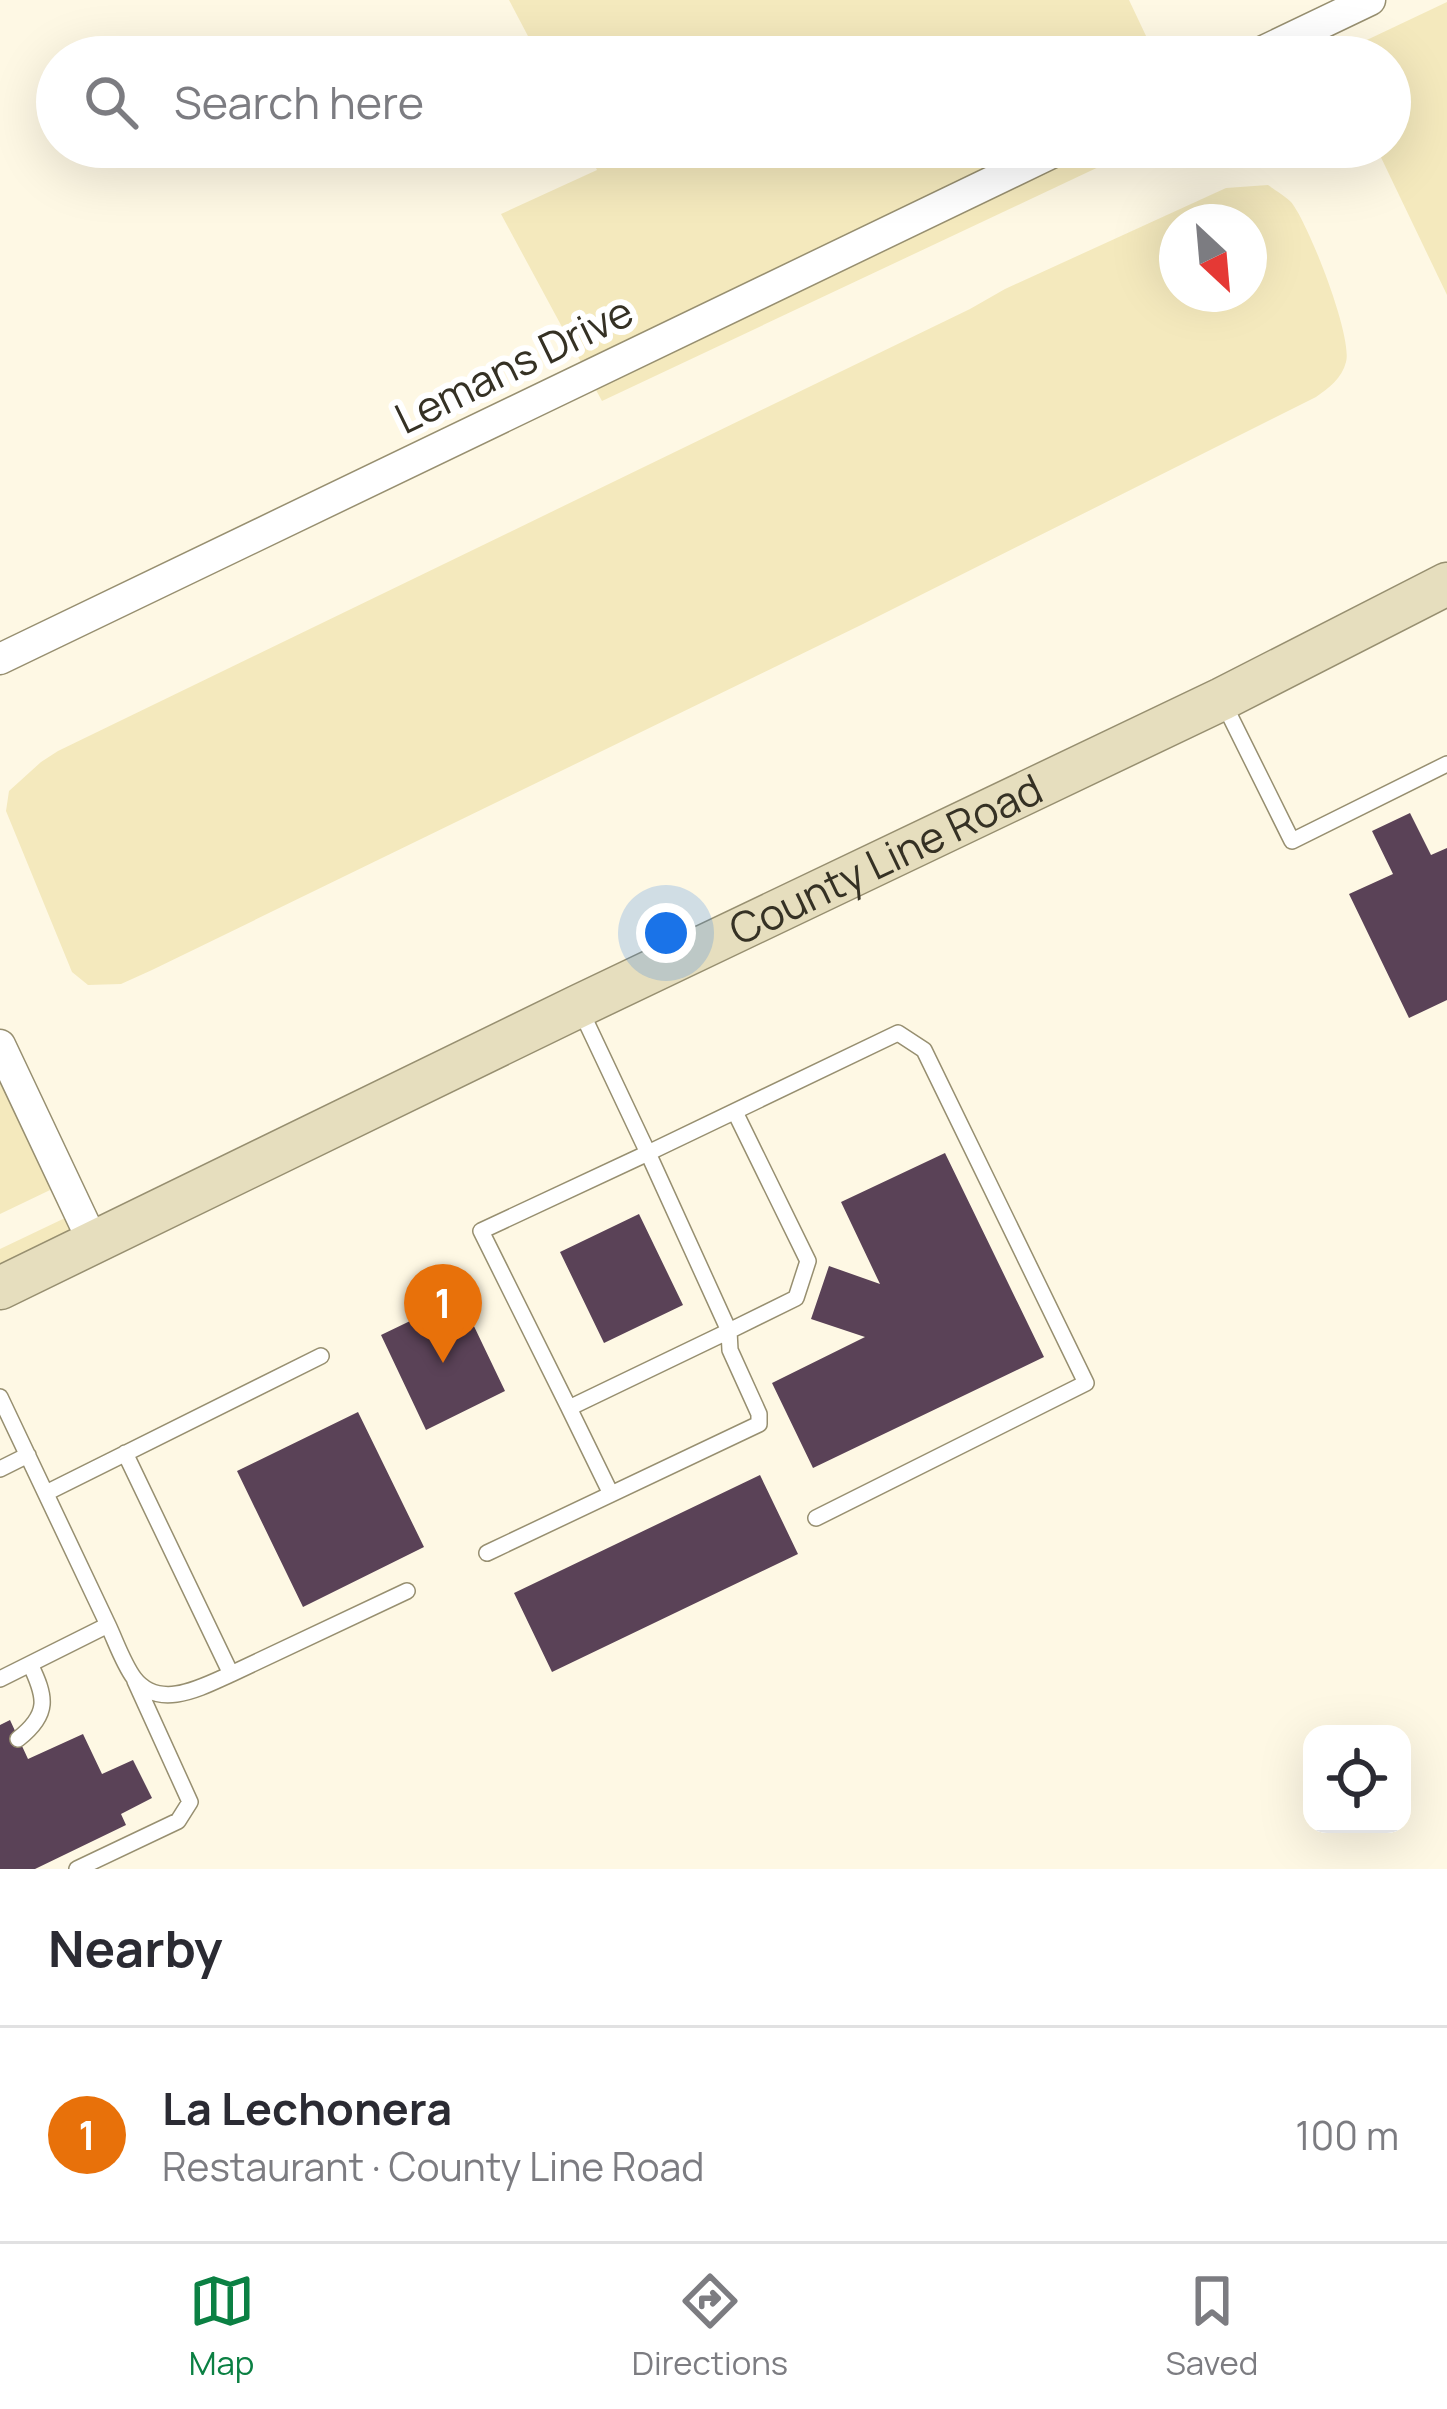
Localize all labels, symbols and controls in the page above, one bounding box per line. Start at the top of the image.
search box [36,36,1411,168]
icon: search [78,69,144,135]
text: Search here [174,71,424,133]
north arrow [1159,204,1267,312]
street label: Lemans Drive [385,282,642,447]
street label: County Line Road [719,759,1051,958]
your location [636,903,696,963]
pin: 1 [404,1264,482,1363]
map controls [1303,1725,1411,1833]
button: locate [1303,1725,1411,1833]
text: Nearby [48,1913,223,1982]
text: La Lechonera [162,2077,452,2139]
text: 1 [78,2108,96,2162]
text: 100 m [1295,2108,1399,2162]
text: Restaurant · County Line Road [162,2139,704,2193]
tab: Map [189,2268,255,2385]
tab: Directions [632,2268,788,2385]
tab: Saved [1165,2268,1258,2385]

